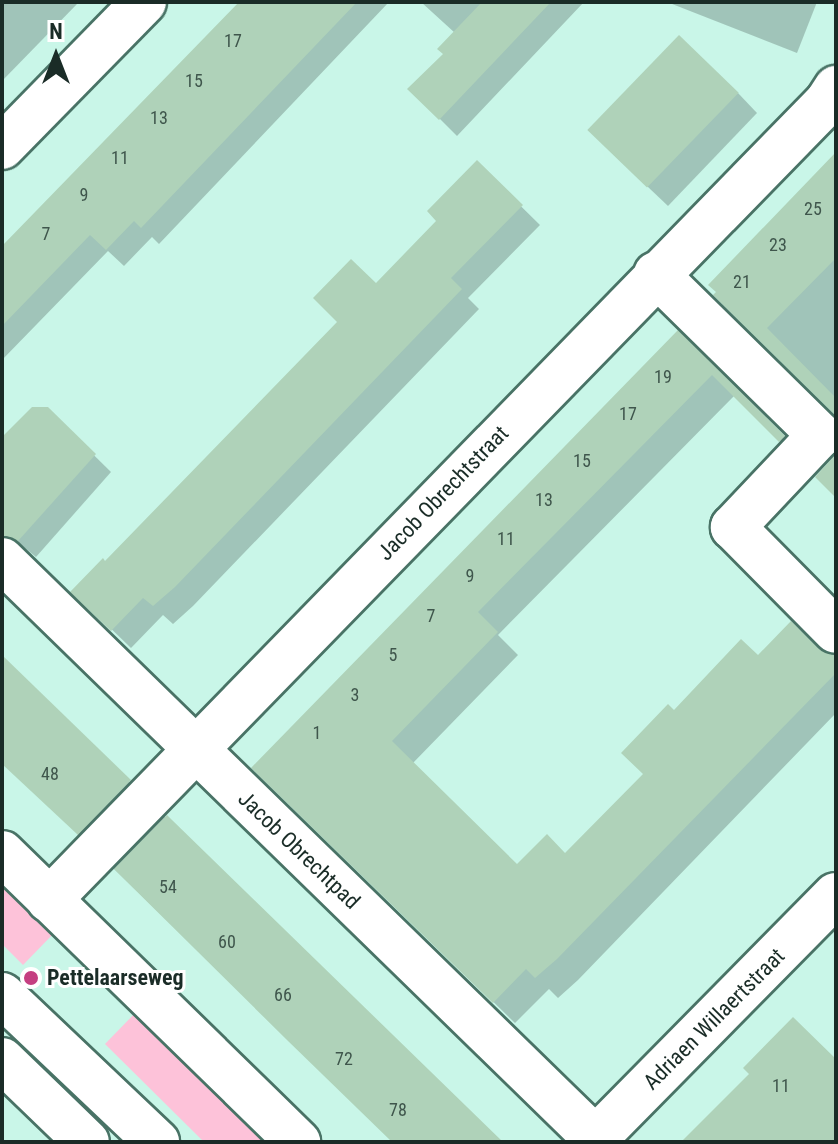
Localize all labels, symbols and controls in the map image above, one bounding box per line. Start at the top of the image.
north arrow [16,16,96,96]
text: N [49,19,63,44]
house number: 17 [224,30,242,52]
house number: 15 [185,70,203,92]
house number: 13 [150,107,168,129]
house number: 11 [111,147,129,169]
house number: 9 [80,184,88,206]
house number: 25 [804,198,822,220]
house number: 7 [42,223,50,245]
house number: 23 [769,234,787,256]
house number: 21 [733,271,751,293]
house number: 19 [654,366,672,388]
house number: 17 [619,403,637,425]
street label: Jacob Obrechtstraat [372,420,514,566]
house number: 15 [573,450,591,472]
house number: 13 [535,489,553,511]
house number: 11 [497,528,515,550]
house number: 9 [466,565,474,587]
house number: 7 [427,605,435,627]
house number: 5 [389,644,397,666]
house number: 3 [351,684,359,706]
house number: 1 [313,722,321,744]
house number: 48 [41,763,59,785]
street label: Jacob Obrechtpad [233,785,365,915]
house number: 54 [159,876,177,898]
house number: 60 [218,931,236,953]
street label: Adriaen Willaertstraat [638,943,790,1095]
place label: Pettelaarseweg [47,965,184,991]
marker: Pettelaarseweg [22,969,40,987]
house number: 66 [274,984,292,1006]
house number: 72 [335,1048,353,1070]
house number: 11 [772,1075,790,1097]
house number: 78 [389,1099,407,1121]

